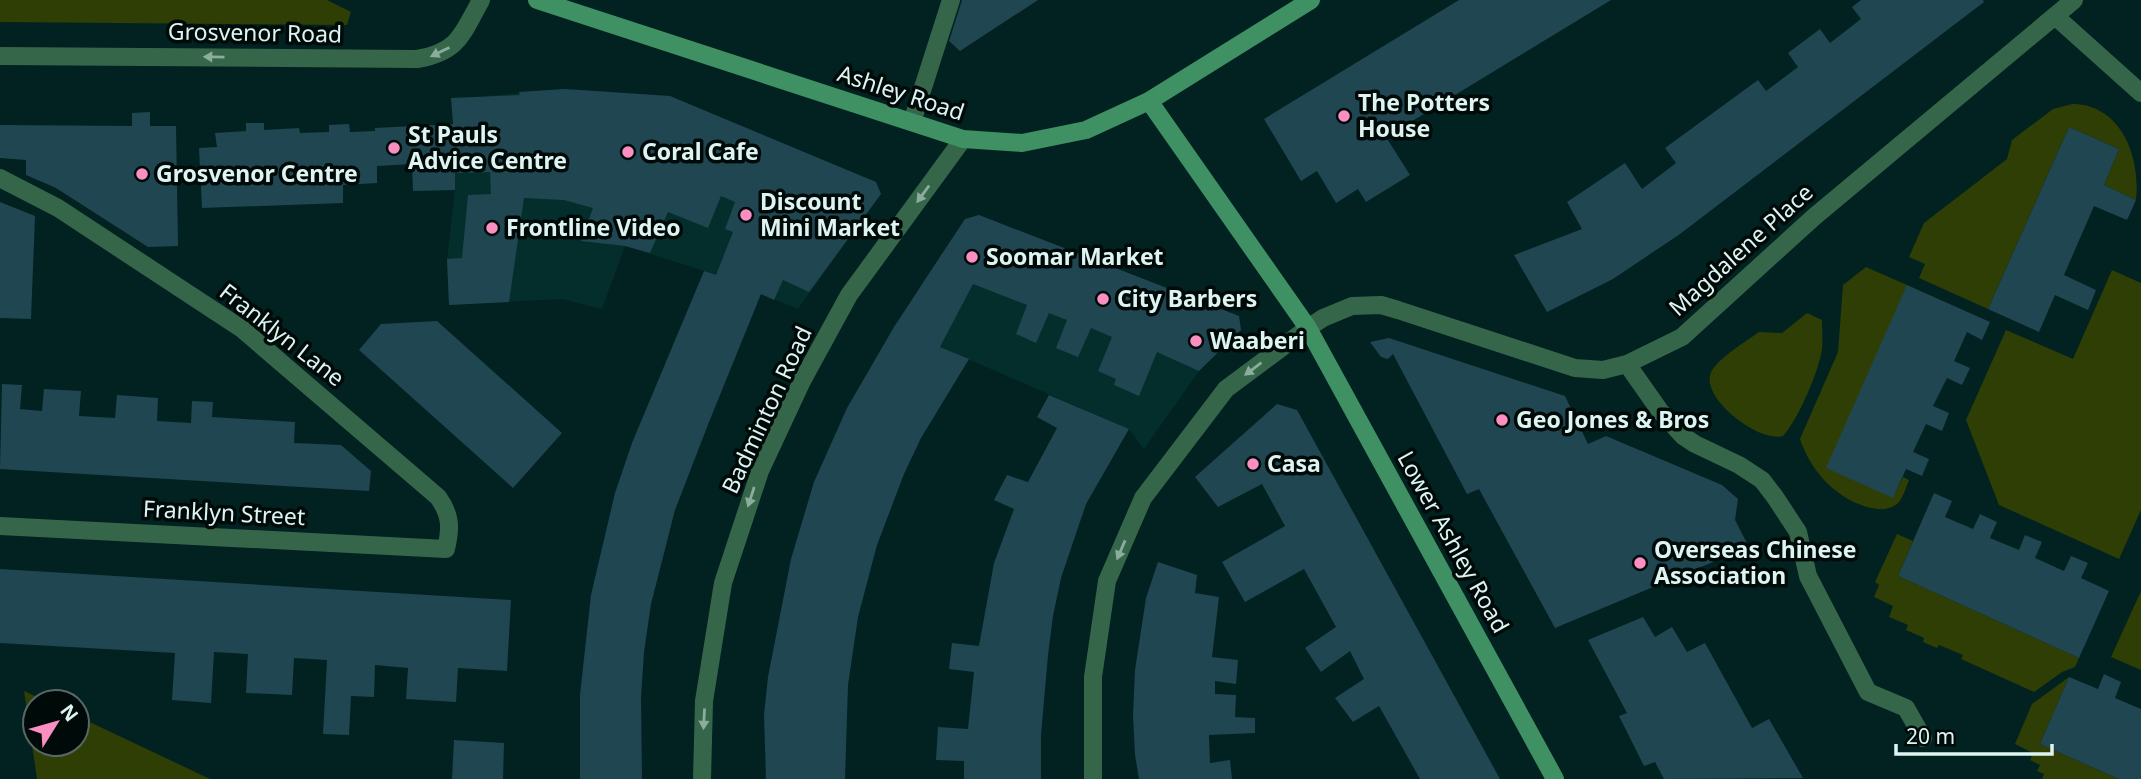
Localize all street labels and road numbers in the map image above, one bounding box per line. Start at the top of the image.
street label: Grosvenor Road [168,14,342,50]
street label: Ashley Road [834,57,969,128]
street label: Magdalene Place [1661,176,1819,323]
street label: Franklyn Lane [214,275,352,393]
street label: Badminton Road [713,321,819,499]
street label: Lower Ashley Road [1391,445,1517,638]
street label: Franklyn Street [142,492,306,532]

